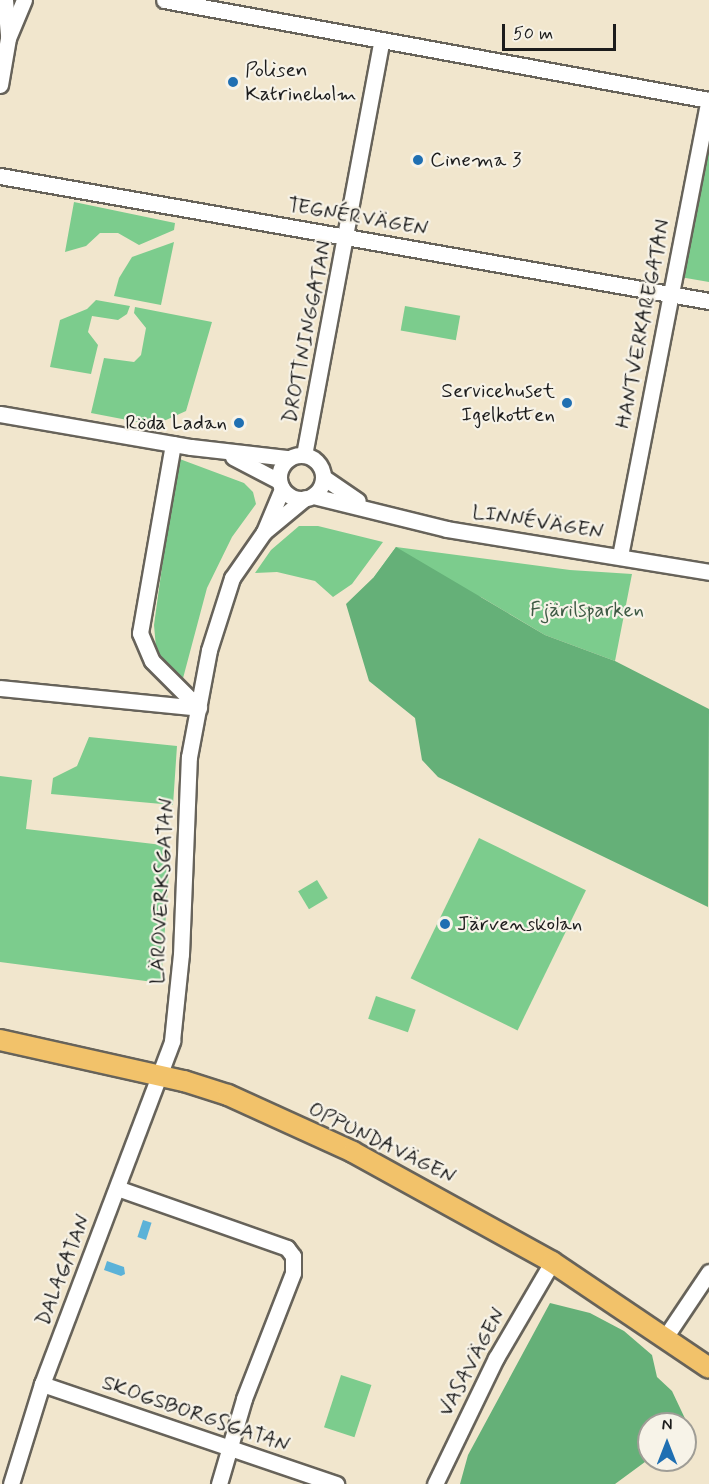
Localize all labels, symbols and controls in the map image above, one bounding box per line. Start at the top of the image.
scale bar [505,12,619,50]
text: 50 m [513,22,553,46]
place label: Polisen Katrineholm [245,57,356,107]
marker: Polisen Katrineholm [226,75,240,89]
place label: Cinema 3 [430,147,521,173]
marker: Cinema 3 [411,153,425,167]
street label: TEGNÉRVÄGEN [286,192,430,242]
street label: HANTVERKAREGATAN [610,217,676,431]
street label: DROTTNINGGATAN [277,239,337,425]
place label: Servicehuset Igelkotten [441,378,555,428]
marker: Servicehuset Igelkotten [560,396,574,410]
place label: Röda Ladan [120,410,227,436]
marker: Röda Ladan [232,416,246,430]
street label: LINNÉVÄGEN [471,499,605,545]
park label: Fjärilsparken [530,597,644,623]
street label: LÄROVERKSGATAN [145,797,179,985]
place label: Järvenskolan [457,911,582,937]
marker: Järvenskolan [438,917,452,931]
street label: OPPUNDAVÄGEN [304,1096,460,1190]
street label: DALAGATAN [30,1211,96,1329]
street label: VASAVÄGEN [433,1303,511,1421]
street label: SKOGSBORGSGATAN [99,1370,293,1458]
north arrow [637,1412,697,1472]
text: N [662,1415,672,1436]

